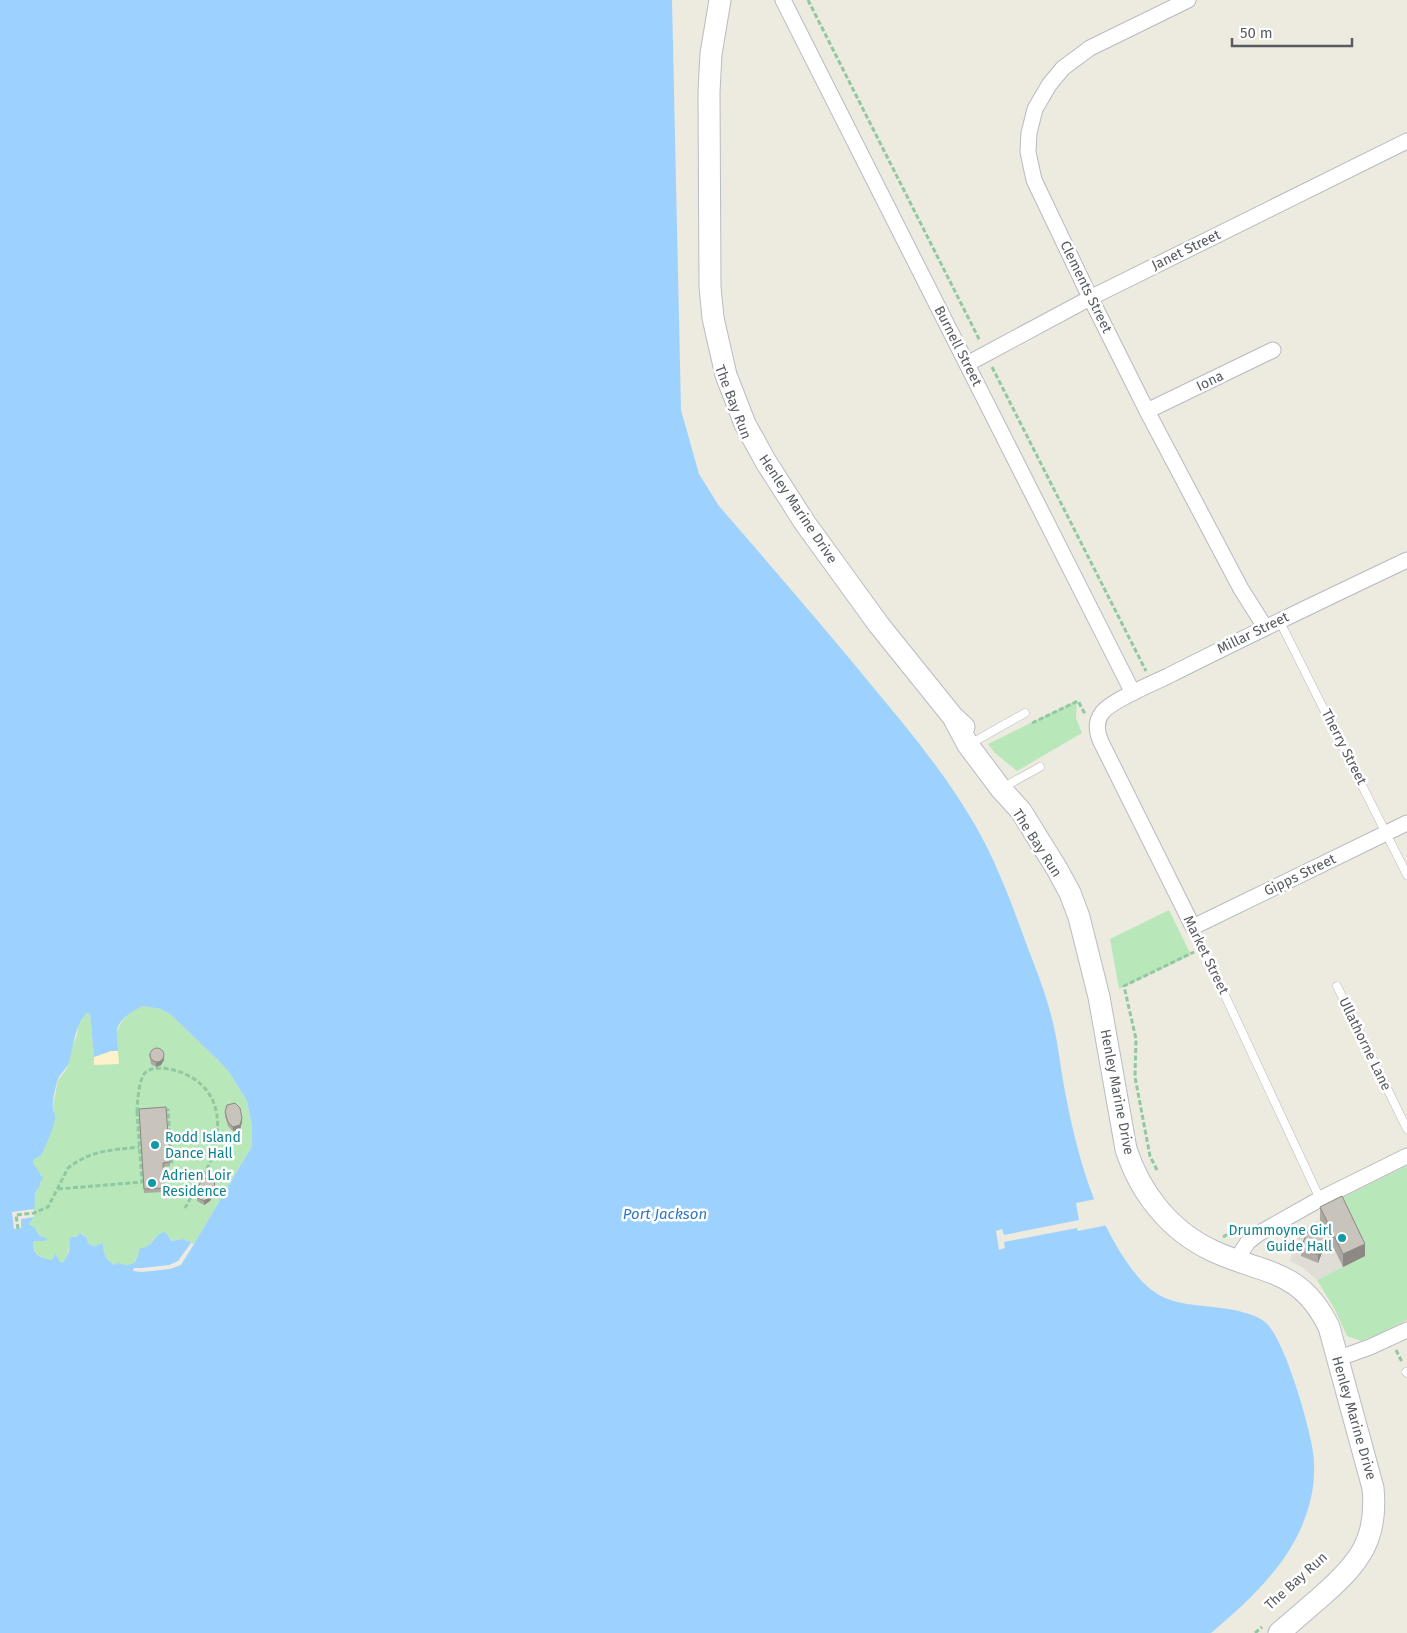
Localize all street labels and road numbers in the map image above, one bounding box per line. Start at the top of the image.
street label: Janet Street [1149,226,1224,274]
street label: Clements Street [1056,238,1116,337]
street label: Burnell Street [930,303,986,390]
street label: The Bay Run [711,362,755,442]
street label: Iona [1194,367,1226,395]
street label: Henley Marine Drive [755,451,841,567]
street label: Millar Street [1214,608,1292,658]
street label: Therry Street [1318,706,1371,788]
street label: The Bay Run [1009,806,1065,880]
street label: Gipps Street [1261,850,1339,900]
street label: Market Street [1180,913,1233,998]
street label: Ullathorne Lane [1335,995,1395,1093]
street label: Henley Marine Drive [1096,1028,1138,1156]
street label: Henley Marine Drive [1328,1354,1380,1482]
street label: The Bay Run [1261,1549,1331,1613]

